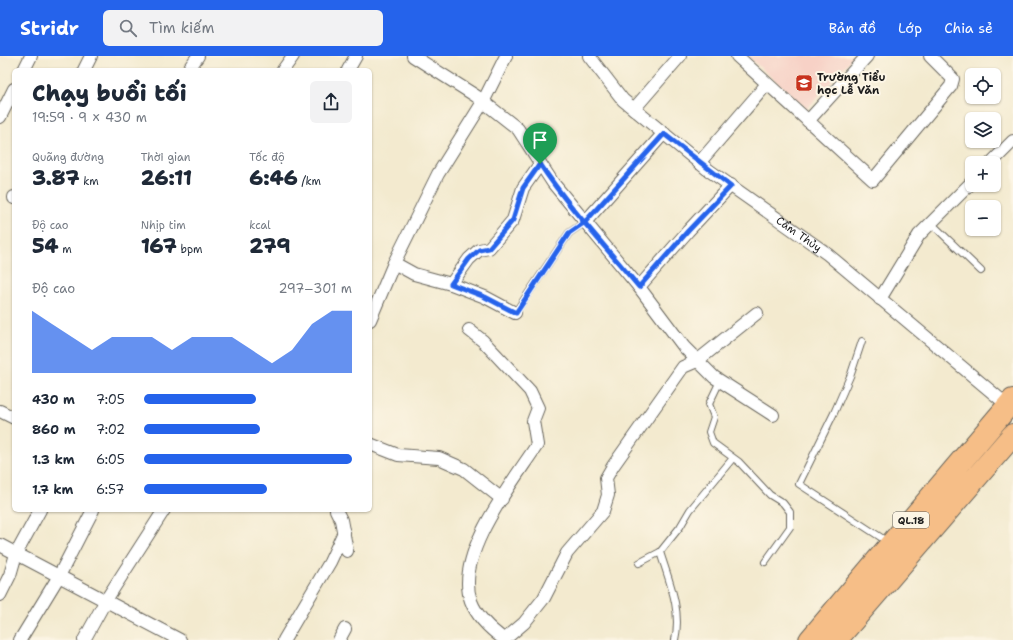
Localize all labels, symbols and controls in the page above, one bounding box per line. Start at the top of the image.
search box [103,10,383,46]
text: Stridr [20,16,79,41]
icon: search [117,17,139,39]
text: Tìm kiếm [149,18,214,38]
text: Bản đồ [829,19,876,37]
text: Lớp [898,19,922,37]
text: Chia sẻ [944,19,993,37]
map controls [965,68,1001,236]
button: locate [965,68,1001,104]
place label: Trường Tiểu học Lễ Văn [817,69,886,98]
school or university icon: Trường Tiểu học Lễ Văn [794,73,814,93]
text: Chạy buổi tối [32,79,187,108]
button: share [310,81,352,123]
text: 19:59 · 9 × 430 m [32,109,147,126]
button: layers [965,112,1001,148]
pin [523,123,557,164]
icon: arrive [529,129,551,151]
text: Quãng đường [32,150,104,165]
text: Thời gian [141,150,191,165]
text: Tốc độ [249,150,285,165]
button: + [965,156,1001,192]
text: 3.87 [32,165,79,191]
text: 26:11 [141,165,192,191]
text: 6:46 [249,165,298,191]
text: km [79,174,99,189]
text: /km [298,174,321,189]
button: − [965,200,1001,236]
street label: Cẩm Thủy [773,213,825,256]
text: Độ cao [32,218,68,233]
text: Nhịp tim [141,218,186,233]
text: kcal [249,218,271,233]
text: 54 [32,233,59,259]
text: 167 [141,233,177,259]
text: 279 [249,233,291,259]
text: m [59,242,72,257]
text: bpm [177,242,203,257]
text: Độ cao [32,280,75,297]
text: 297–301 m [278,280,352,297]
text: 430 m [32,391,75,408]
text: 7:05 [96,391,125,408]
text: 860 m [32,421,76,438]
text: 7:02 [96,421,125,438]
text: 1.3 km [32,451,75,468]
text: 6:05 [96,451,125,468]
text: 1.7 km [32,481,73,498]
text: 6:57 [96,481,124,498]
road number: QL.18 [893,512,929,528]

